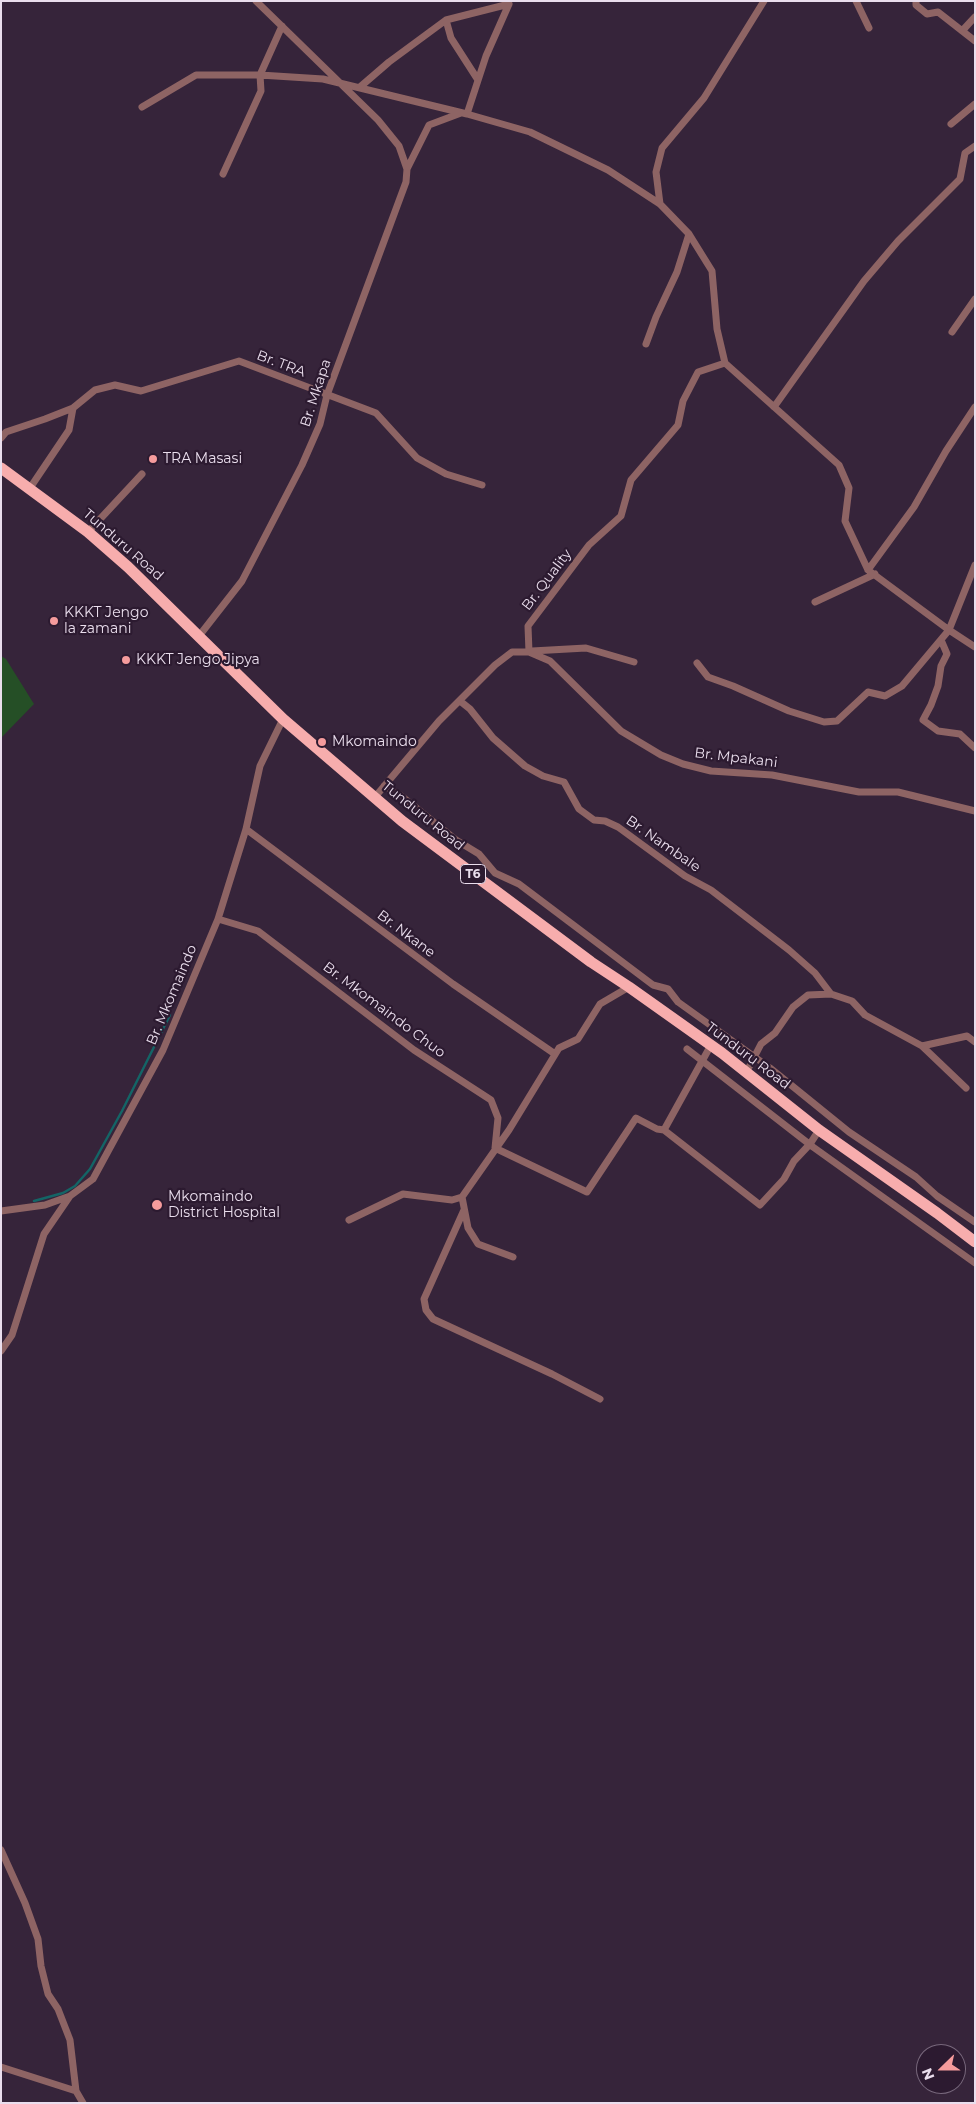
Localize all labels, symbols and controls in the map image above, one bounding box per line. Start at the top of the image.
street label: Br. TRA [254,347,308,381]
street label: Br. Mkapa [297,357,335,429]
place label: TRA Masasi [163,451,242,467]
marker: TRA Masasi [147,453,159,465]
street label: Tunduru Road [79,506,167,584]
street label: Br. Quality [519,546,575,614]
place label: KKKT Jengo la zamani [64,605,148,638]
marker: KKKT Jengo la zamani [48,615,60,627]
place label: KKKT Jengo Jipya [136,652,260,668]
marker: KKKT Jengo Jipya [120,654,132,666]
place label: Mkomaindo [332,734,417,750]
marker: Mkomaindo [316,736,328,748]
street label: Br. Mpakani [694,745,778,771]
street label: Tunduru Road [379,778,467,854]
street label: Br. Nambale [623,812,703,876]
road number: T6 [460,864,486,884]
street label: Br. Nkane [374,907,438,961]
street label: Br. Mkomaindo [143,942,201,1048]
street label: Br. Mkomaindo Chuo [320,959,448,1061]
street label: Tunduru Road [703,1019,793,1093]
place label: Mkomaindo District Hospital [168,1189,280,1222]
marker: Mkomaindo District Hospital [150,1198,164,1212]
north arrow [916,2044,966,2094]
text: N [918,2066,938,2083]

